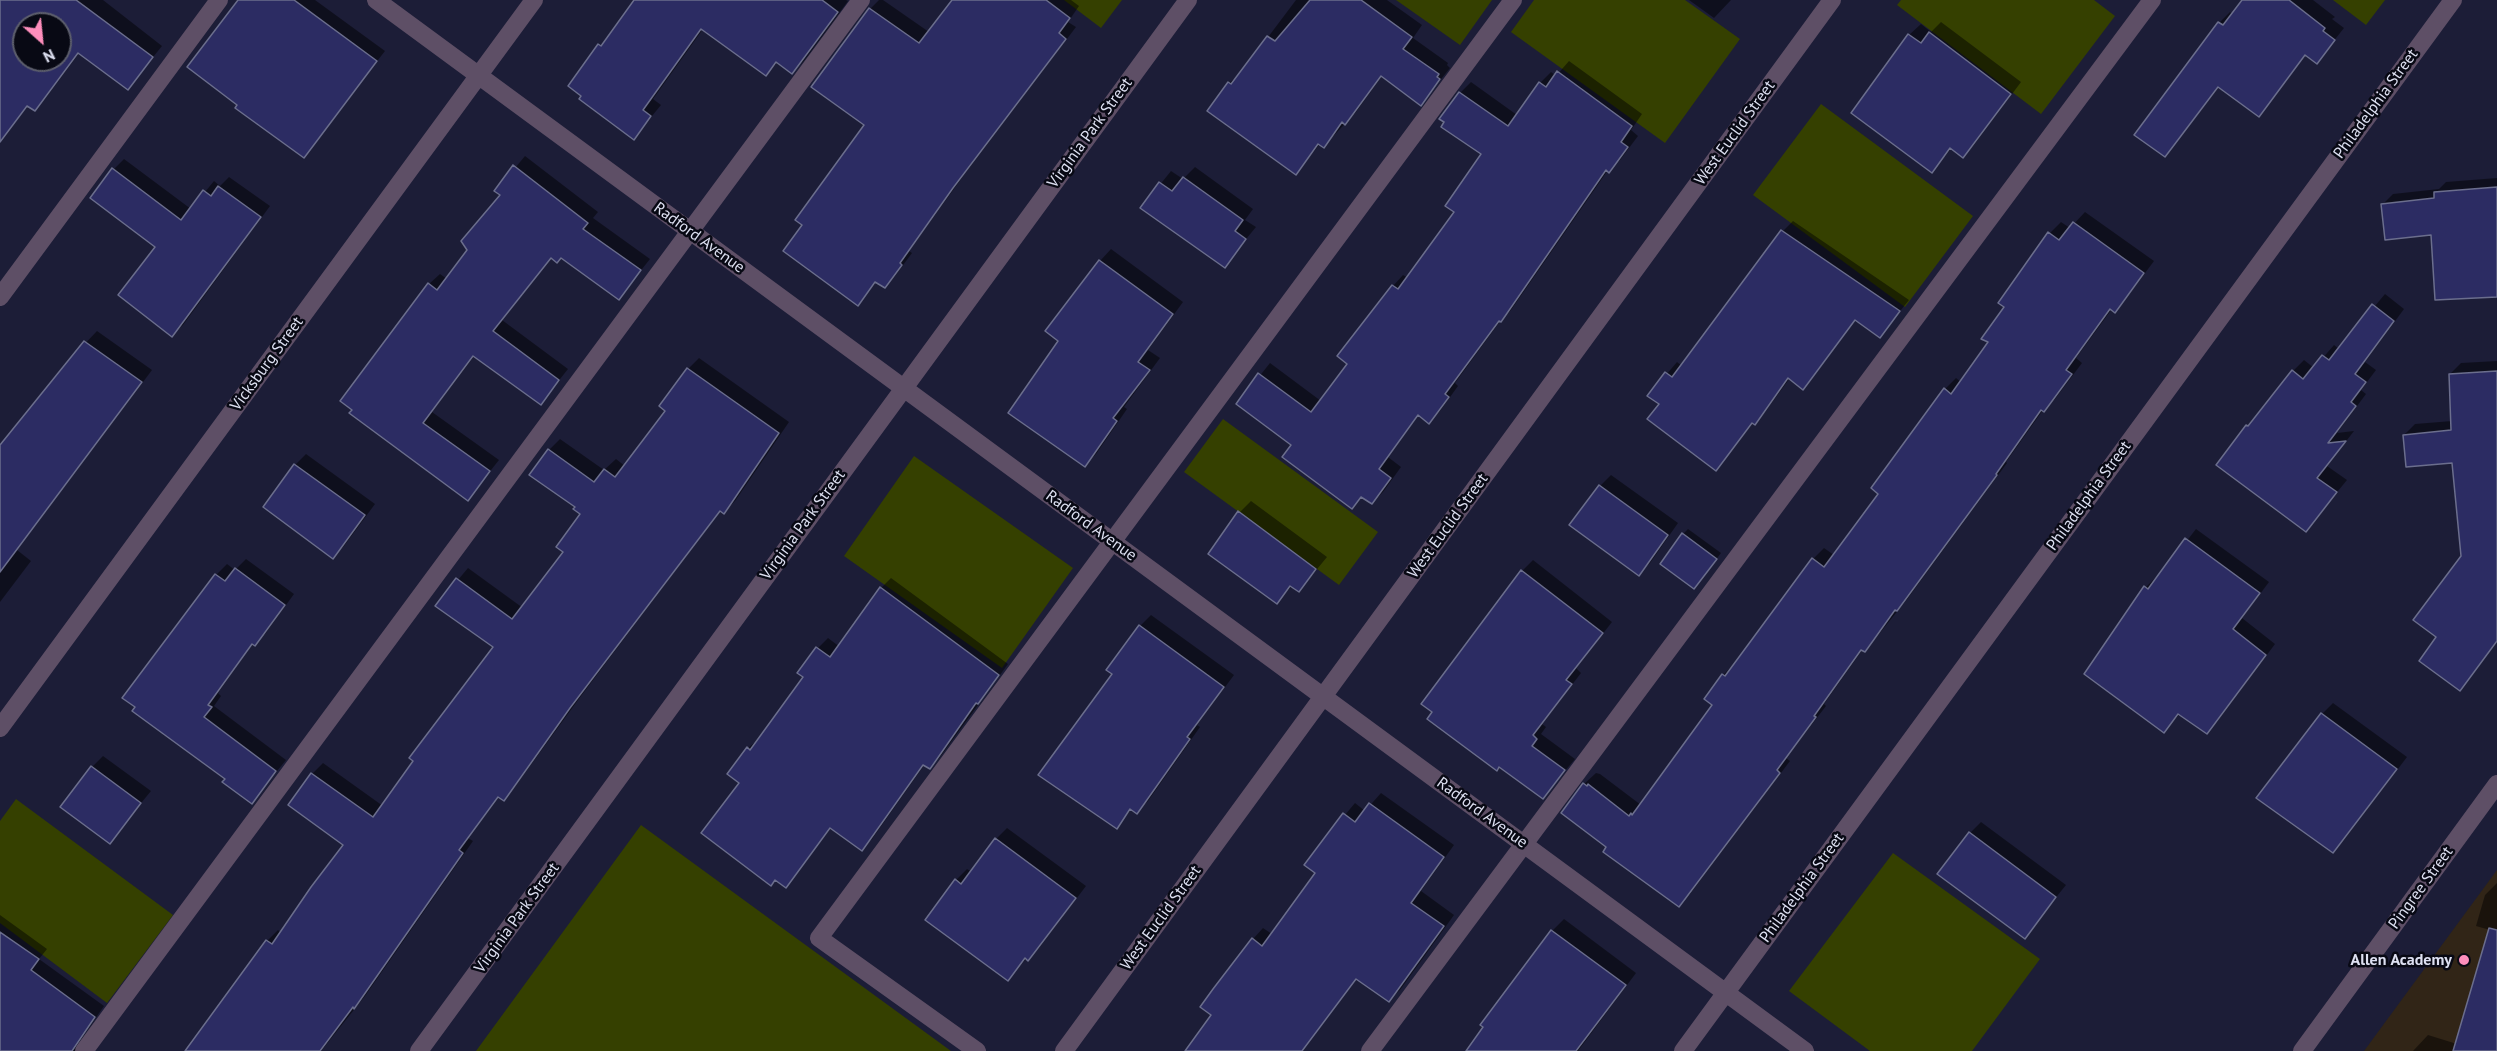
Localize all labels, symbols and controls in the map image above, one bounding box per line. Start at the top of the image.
north arrow [12,12,72,72]
text: N [40,45,58,68]
street label: Philadelphia Street [2330,45,2422,163]
street label: Virginia Park Street [1044,74,1136,192]
street label: West Euclid Street [1691,77,1779,189]
street label: Radford Avenue [650,199,748,277]
street label: Vicksburg Street [226,313,308,415]
street label: Philadelphia Street [2043,437,2135,555]
street label: Virginia Park Street [757,466,849,584]
street label: West Euclid Street [1404,470,1492,582]
street label: Radford Avenue [1042,487,1140,565]
street label: Radford Avenue [1433,774,1531,852]
street label: Philadelphia Street [1756,829,1848,947]
street label: Pingree Street [2385,843,2457,933]
street label: Virginia Park Street [471,859,563,977]
street label: West Euclid Street [1117,862,1205,974]
place label: Allen Academy [2350,950,2452,970]
marker: Allen Academy [2457,953,2471,967]

